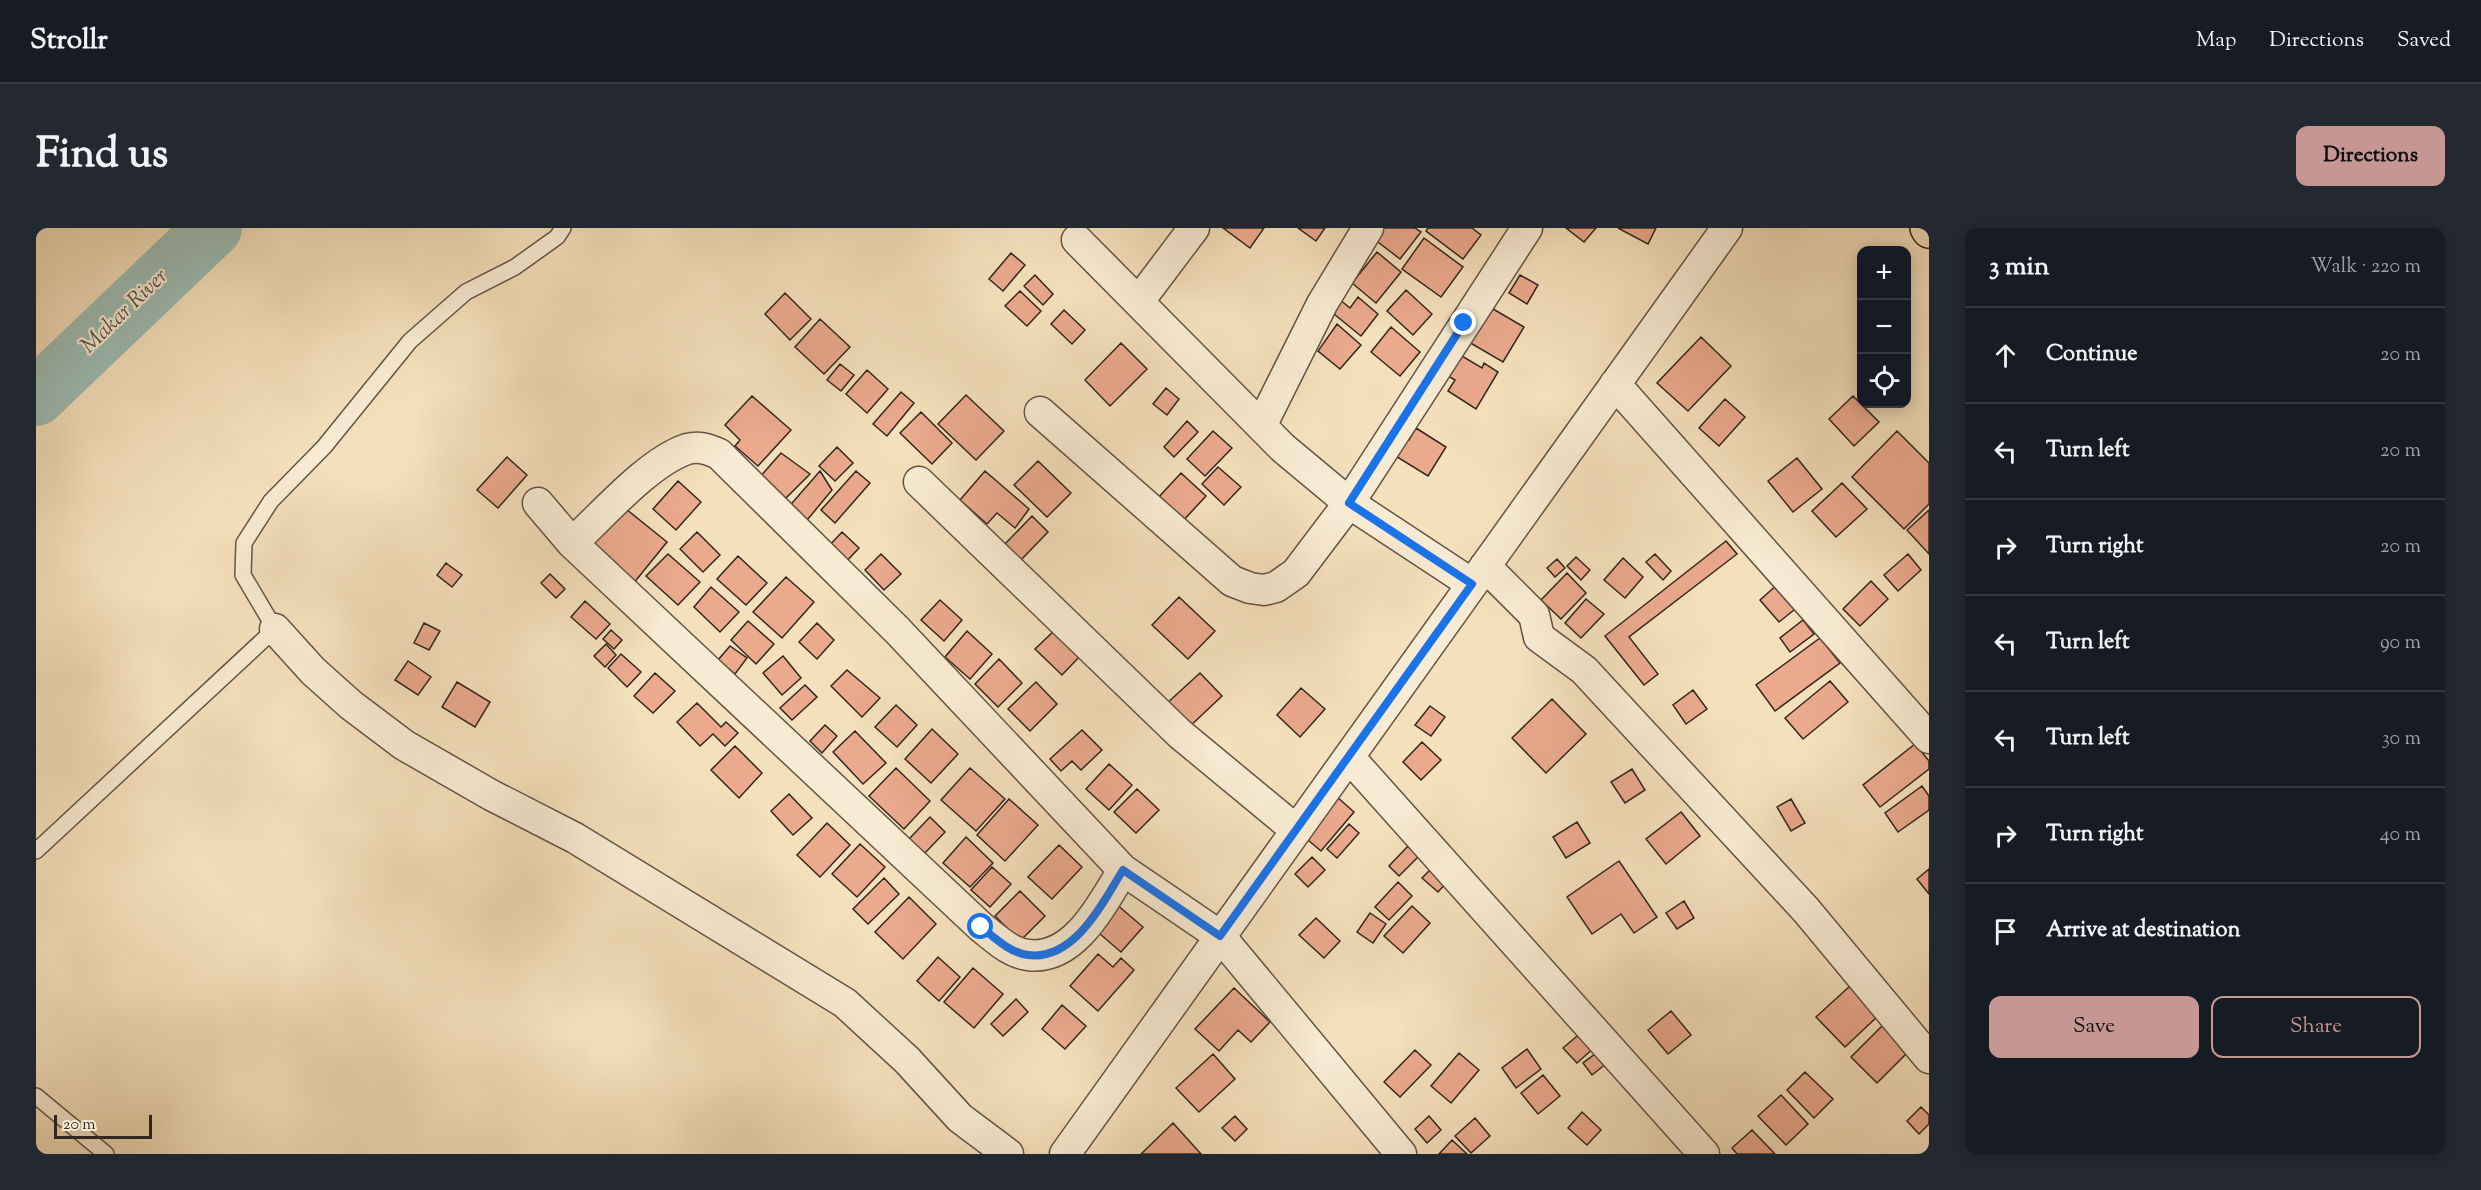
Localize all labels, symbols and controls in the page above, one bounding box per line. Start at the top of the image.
text: Strollr [30,21,108,61]
text: Map [2196,26,2236,56]
text: Directions [2269,26,2364,56]
text: Saved [2397,26,2451,56]
text: Find us [36,126,168,186]
button: Directions [2296,126,2445,186]
map controls [1857,246,1911,408]
button: + [1857,246,1911,300]
text: 3 min [1989,249,2049,286]
text: Walk · 220 m [2310,253,2421,282]
water label: Makar River [74,262,176,362]
button: − [1857,300,1911,354]
route end [1450,309,1476,335]
icon: ahead [1989,339,2022,372]
text: Continue [2046,339,2137,371]
text: 20 m [2380,341,2421,370]
button: locate [1857,354,1911,408]
icon: left [1989,435,2022,468]
text: Turn left [2046,435,2129,467]
text: 20 m [2380,437,2421,466]
icon: right [1989,531,2022,564]
text: Turn right [2046,531,2143,563]
text: 20 m [2380,533,2421,562]
icon: left [1989,627,2022,660]
text: Turn left [2046,627,2129,659]
text: 90 m [2380,629,2421,658]
icon: left [1989,723,2022,756]
text: Turn left [2046,723,2129,755]
text: 30 m [2382,725,2421,754]
icon: right [1989,819,2022,852]
text: Turn right [2046,819,2143,851]
text: 40 m [2380,821,2421,850]
route start [967,913,993,939]
icon: arrive [1989,915,2022,948]
text: Arrive at destination [2046,915,2241,947]
button: Save [1989,996,2199,1058]
button: Share [2211,996,2421,1058]
scale bar [54,1112,152,1140]
text: 20 m [63,1114,96,1137]

